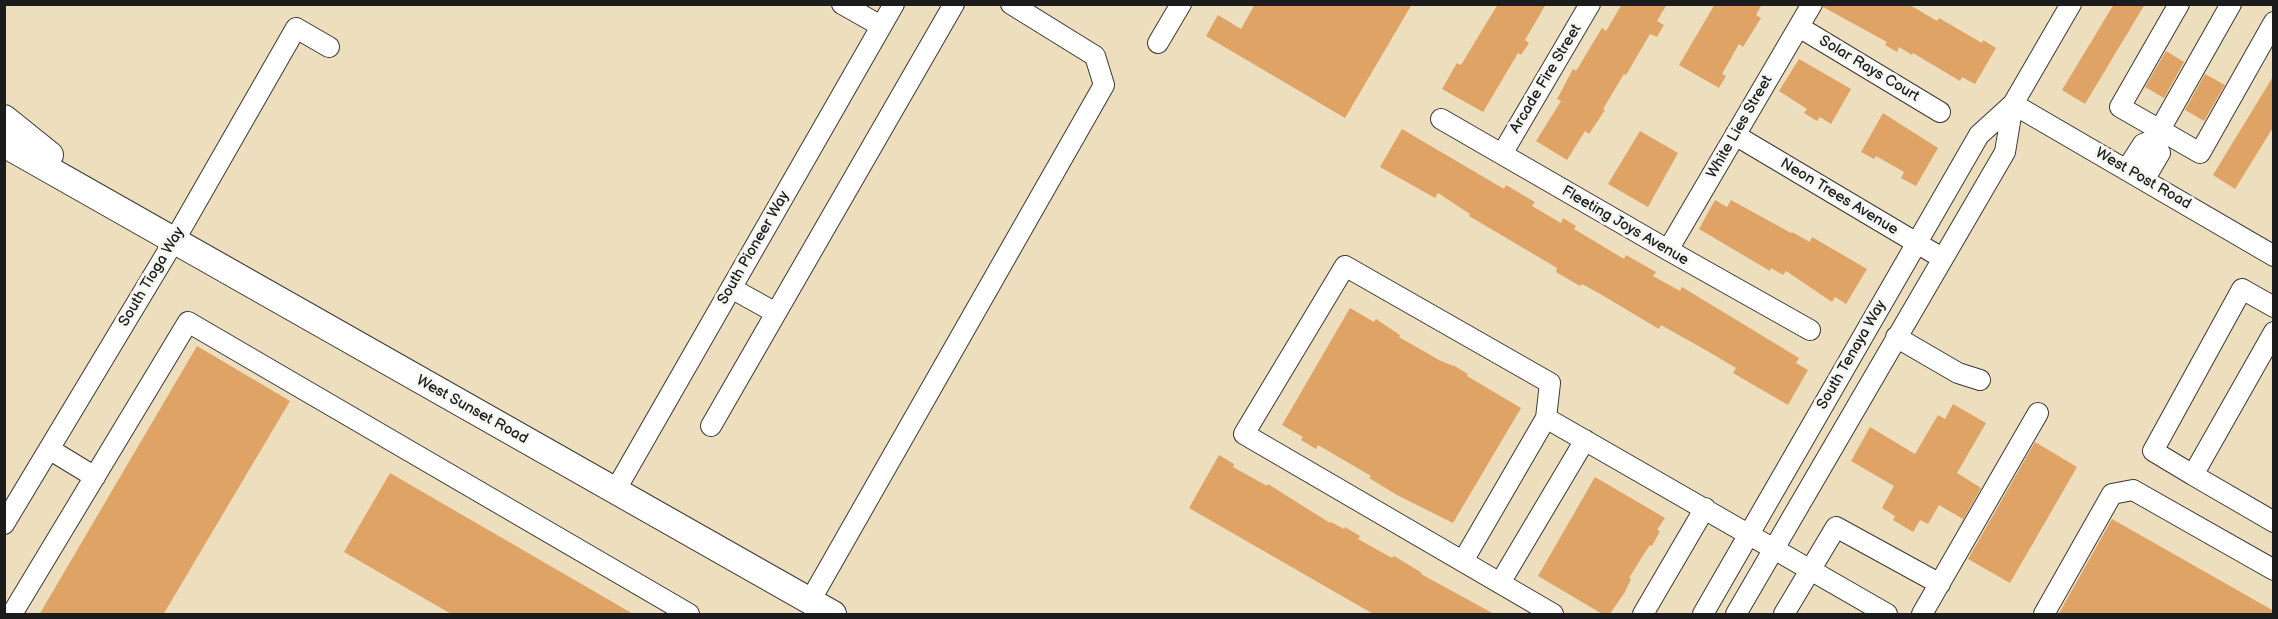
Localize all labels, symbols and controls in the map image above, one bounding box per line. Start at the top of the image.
street label: Arcade Fire Street [1506,21,1586,137]
street label: Solar Rays Court [1816,32,1922,106]
street label: White Lies Street [1703,72,1777,182]
street label: West Post Road [2092,144,2194,214]
street label: Neon Trees Avenue [1777,155,1901,239]
street label: Fleeting Joys Avenue [1558,182,1692,270]
street label: South Pioneer Way [714,188,794,308]
street label: South Tioga Way [115,224,189,330]
street label: South Tenaya Way [1813,297,1891,413]
street label: West Sunset Road [413,372,531,448]

